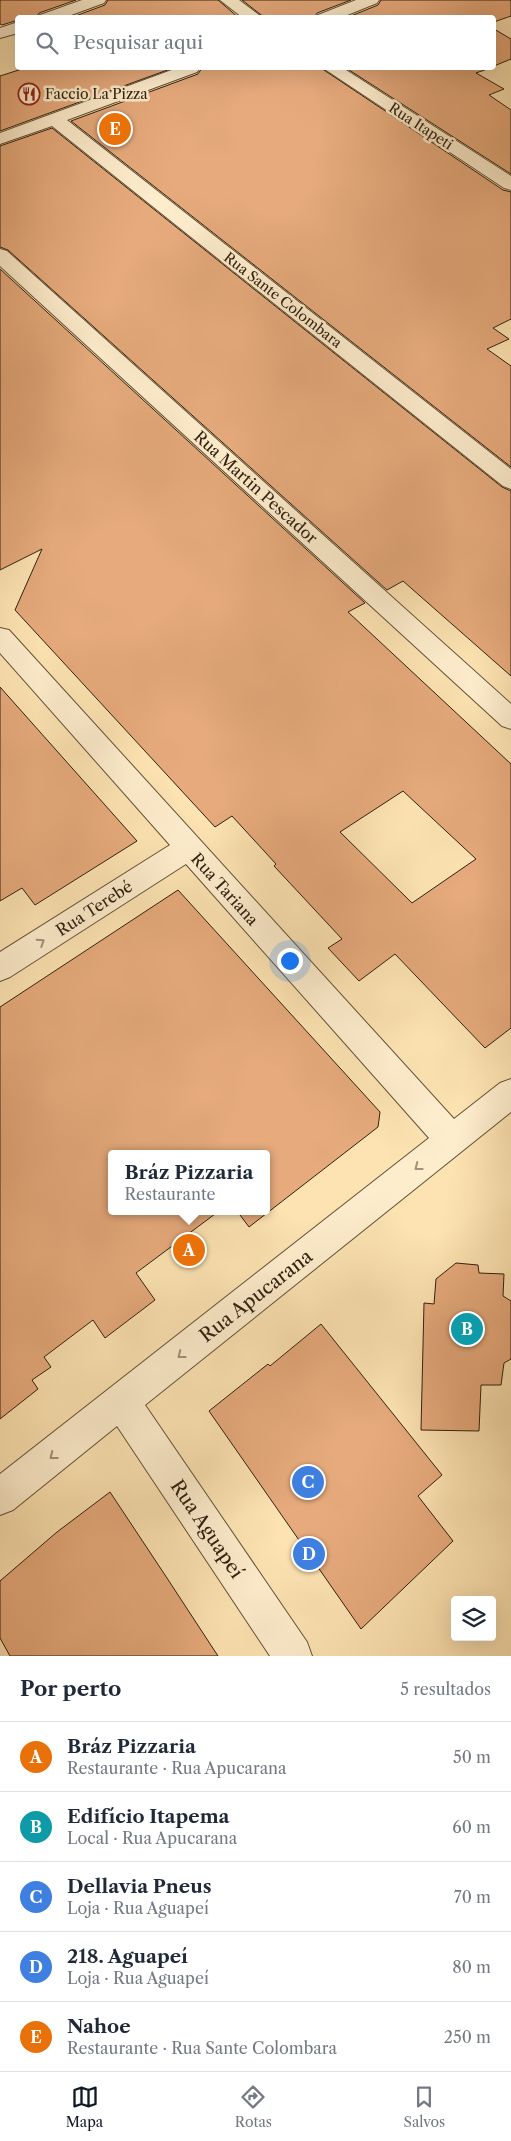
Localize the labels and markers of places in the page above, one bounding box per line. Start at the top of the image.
restaurant icon: Faccio La Pizza [17,82,41,106]
place label: Faccio La Pizza [45,85,148,103]
pin: E [99,110,131,148]
pin: A [173,1231,205,1269]
pin: B [451,1310,483,1348]
pin: C [292,1463,324,1501]
pin: D [293,1535,325,1573]

